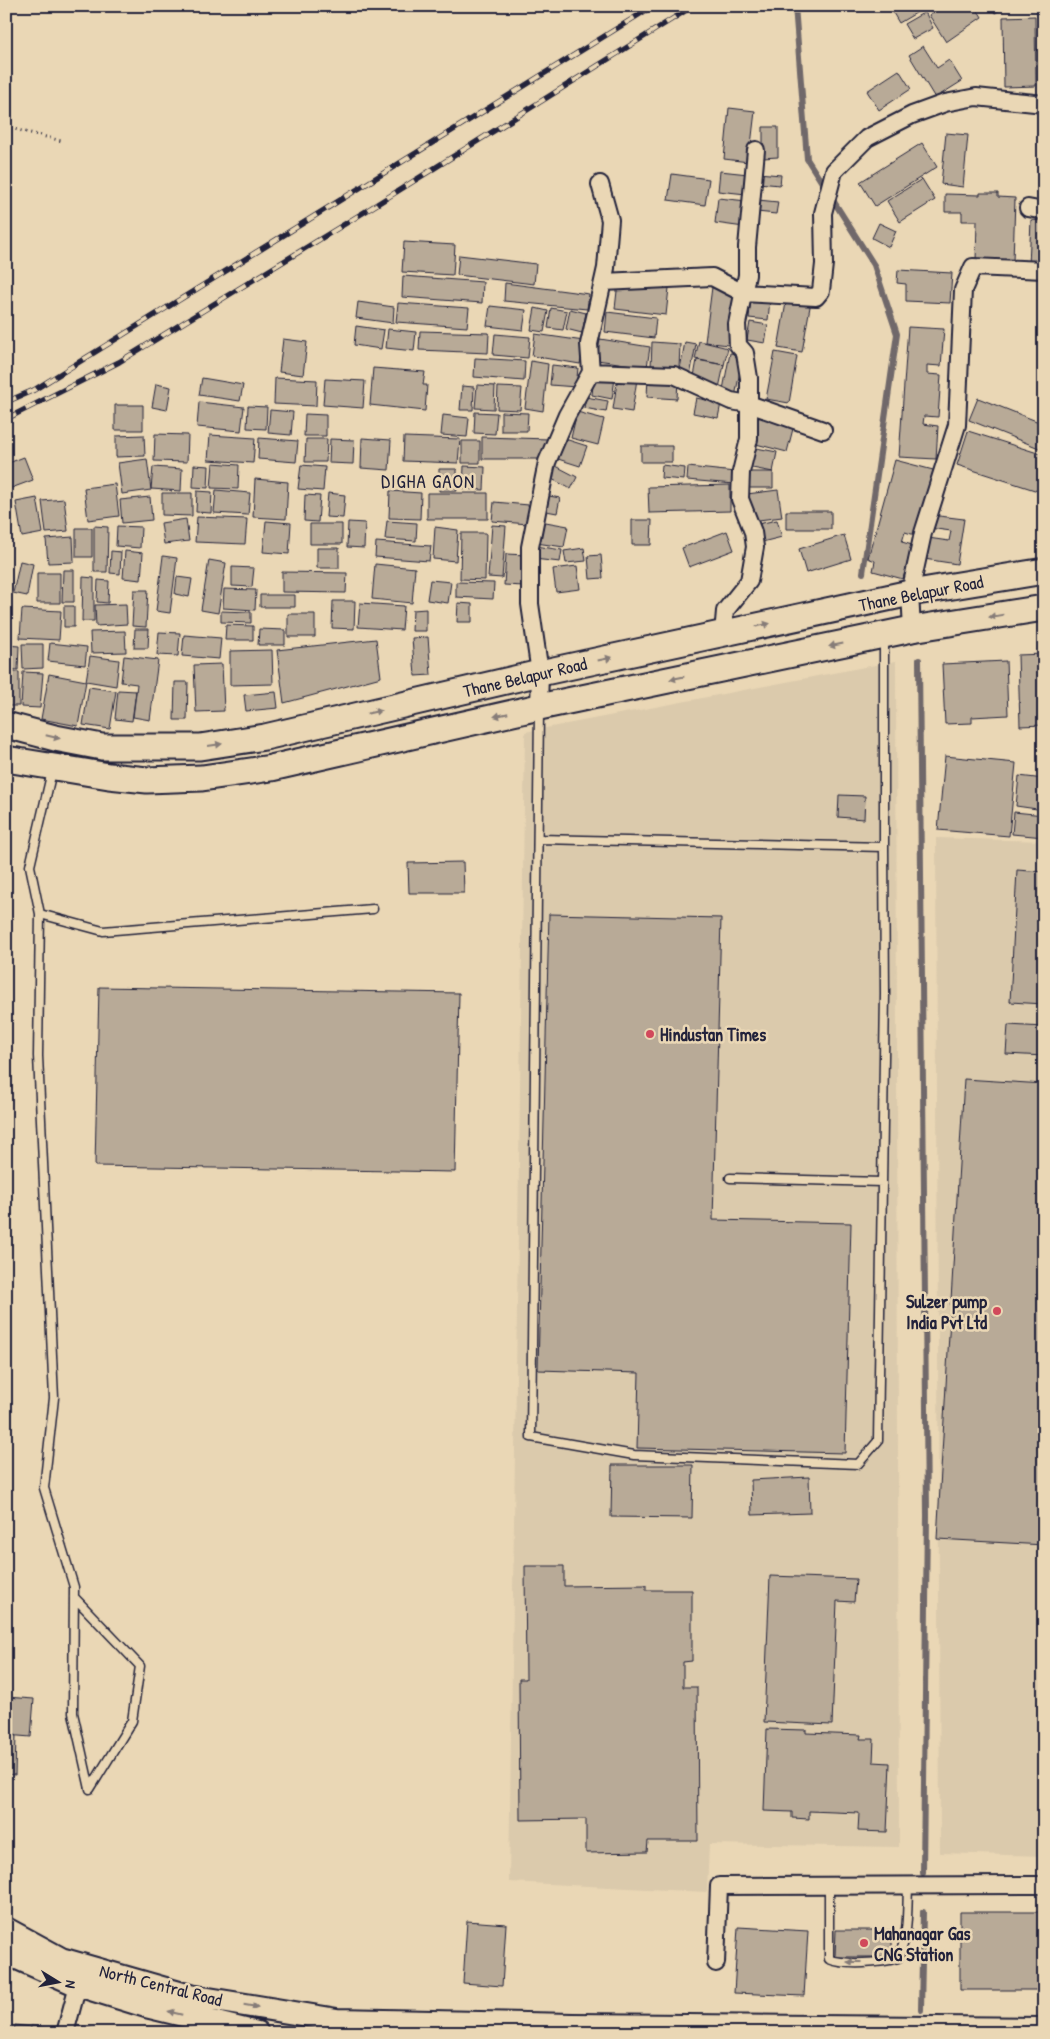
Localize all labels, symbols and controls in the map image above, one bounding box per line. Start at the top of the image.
district label: DIGHA GAON [381,468,475,494]
street label: Thane Belapur Road [857,569,985,617]
one-way arrow [987,612,1003,620]
one-way arrow [756,621,771,629]
one-way arrow [827,642,843,650]
street label: Thane Belapur Road [461,651,589,703]
one-way arrow [597,655,612,663]
one-way arrow [669,674,684,682]
one-way arrow [366,708,381,716]
one-way arrow [493,711,508,719]
one-way arrow [46,733,61,741]
one-way arrow [207,741,223,749]
place label: Hindustan Times [660,1022,766,1047]
marker: Hindustan Times [644,1028,656,1040]
place label: Sulzer pump India Pvt Ltd [906,1289,987,1335]
marker: Sulzer pump India Pvt Ltd [991,1305,1003,1317]
place label: Mahanagar Gas CNG Station [874,1921,970,1967]
marker: Mahanagar Gas CNG Station [858,1937,870,1949]
north arrow [32,1956,82,2006]
street label: North Central Road [97,1958,225,2012]
one-way arrow [846,1958,862,1966]
text: N [61,1979,81,1990]
one-way arrow [244,2002,260,2010]
one-way arrow [168,2009,183,2017]

